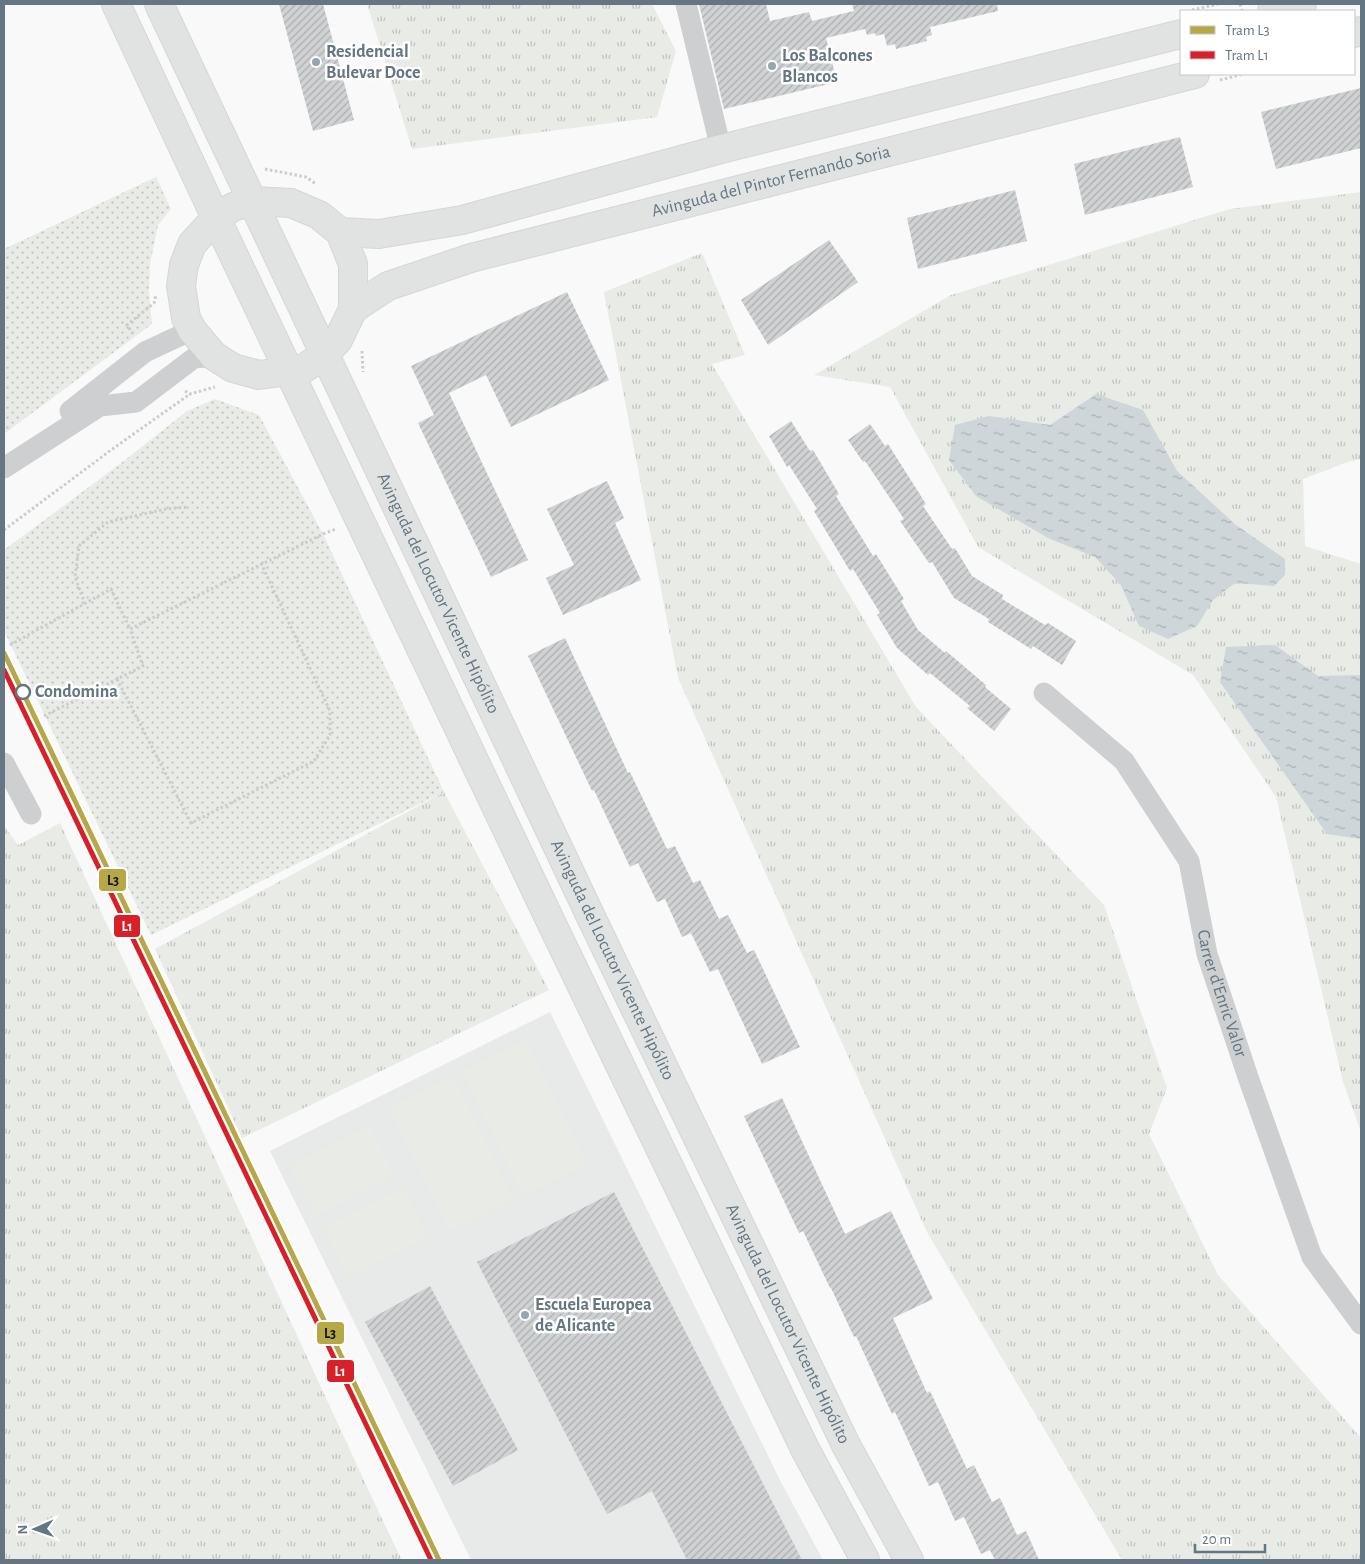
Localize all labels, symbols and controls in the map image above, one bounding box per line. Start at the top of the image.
legend [1180,10,1355,75]
text: Tram L3 [1225,23,1270,38]
place label: Residencial Bulevar Doce [326,43,420,82]
place label: Los Balcones Blancos [782,47,873,86]
text: Tram L1 [1225,48,1269,63]
marker: Residencial Bulevar Doce [310,56,322,68]
marker: Los Balcones Blancos [766,60,778,72]
street label: Avinguda del Pintor Fernando Soria [650,143,892,221]
street label: Avinguda del Locutor Vicente Hipólito [373,470,503,717]
place label: Condomina [35,683,118,701]
marker: Condomina [15,684,31,700]
street label: Avinguda del Locutor Vicente Hipólito [547,837,677,1083]
line badge: L3 [98,868,127,892]
text: L3 [107,874,119,888]
line badge: L1 [113,914,141,938]
text: L1 [121,920,133,934]
street label: Carrer d'Enric Valor [1194,928,1250,1060]
street label: Avinguda del Locutor Vicente Hipólito [722,1201,853,1447]
place label: Escuela Europea de Alicante [535,1296,652,1335]
marker: Escuela Europea de Alicante [519,1309,531,1321]
line badge: L3 [316,1321,345,1345]
text: L3 [324,1327,336,1341]
line badge: L1 [326,1359,355,1383]
text: L1 [334,1365,346,1379]
north arrow [10,1504,60,1554]
scale bar [1195,1522,1265,1554]
text: N [16,1524,30,1535]
text: 20 m [1202,1532,1231,1547]

